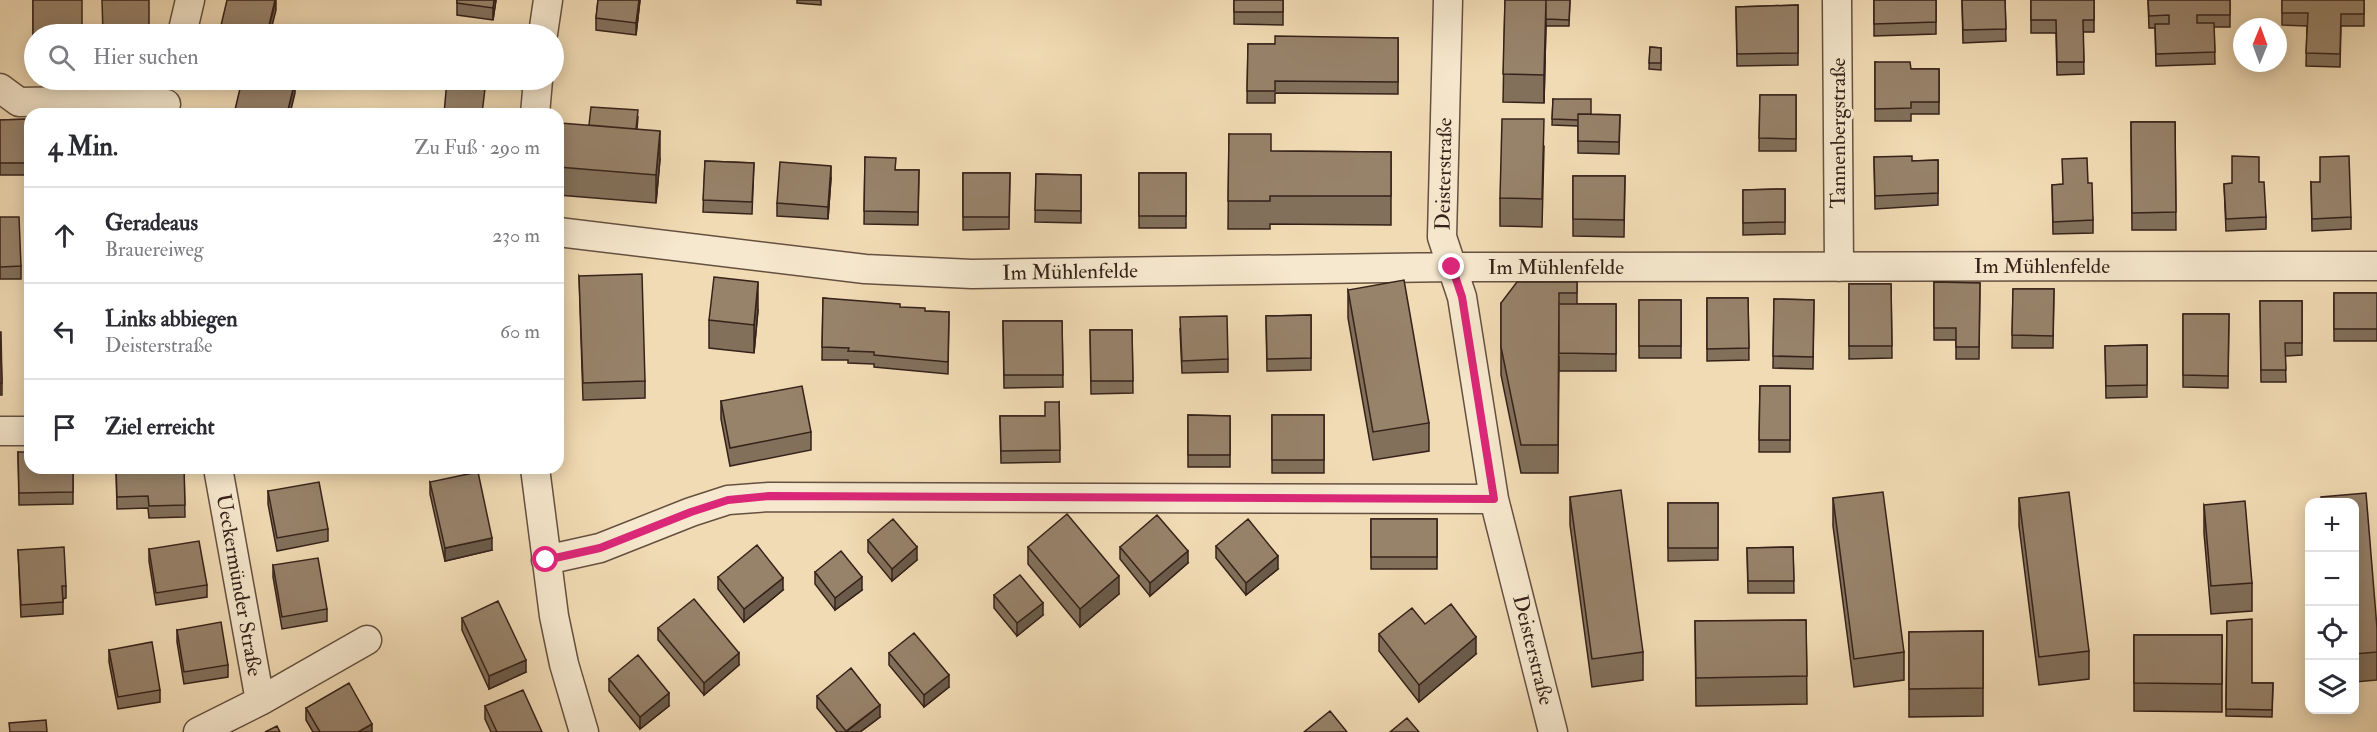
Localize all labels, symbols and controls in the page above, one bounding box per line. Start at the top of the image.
north arrow [2233,18,2287,72]
search box [24,24,564,90]
icon: search [45,41,78,74]
text: Hier suchen [93,43,199,71]
street label: Tannenbergstraße [1825,57,1852,208]
street label: Deisterstraße [1430,117,1458,231]
text: 4 Min. [48,131,118,163]
text: Zu Fuß · 290 m [415,135,540,160]
text: Geradeaus [105,209,198,237]
icon: ahead [48,219,81,252]
text: 230 m [492,223,540,248]
text: Brauereiweg [105,237,204,262]
route end [1438,253,1464,279]
street label: Im Mühlenfelde [1974,253,2110,280]
street label: Im Mühlenfelde [1488,254,1624,281]
street label: Im Mühlenfelde [1002,257,1138,287]
text: Links abbiegen [105,305,238,333]
icon: left [48,315,81,348]
text: 60 m [500,319,540,344]
text: Deisterstraße [105,333,212,358]
icon: arrive [48,411,81,444]
text: Ziel erreicht [105,413,215,441]
street label: Ueckermünder Straße [210,492,268,679]
map controls [2305,498,2359,714]
button: + [2305,498,2359,552]
route start [532,546,558,572]
button: − [2305,552,2359,606]
street label: Deisterstraße [1506,592,1560,708]
button: locate [2305,606,2359,660]
button: layers [2305,660,2359,714]

